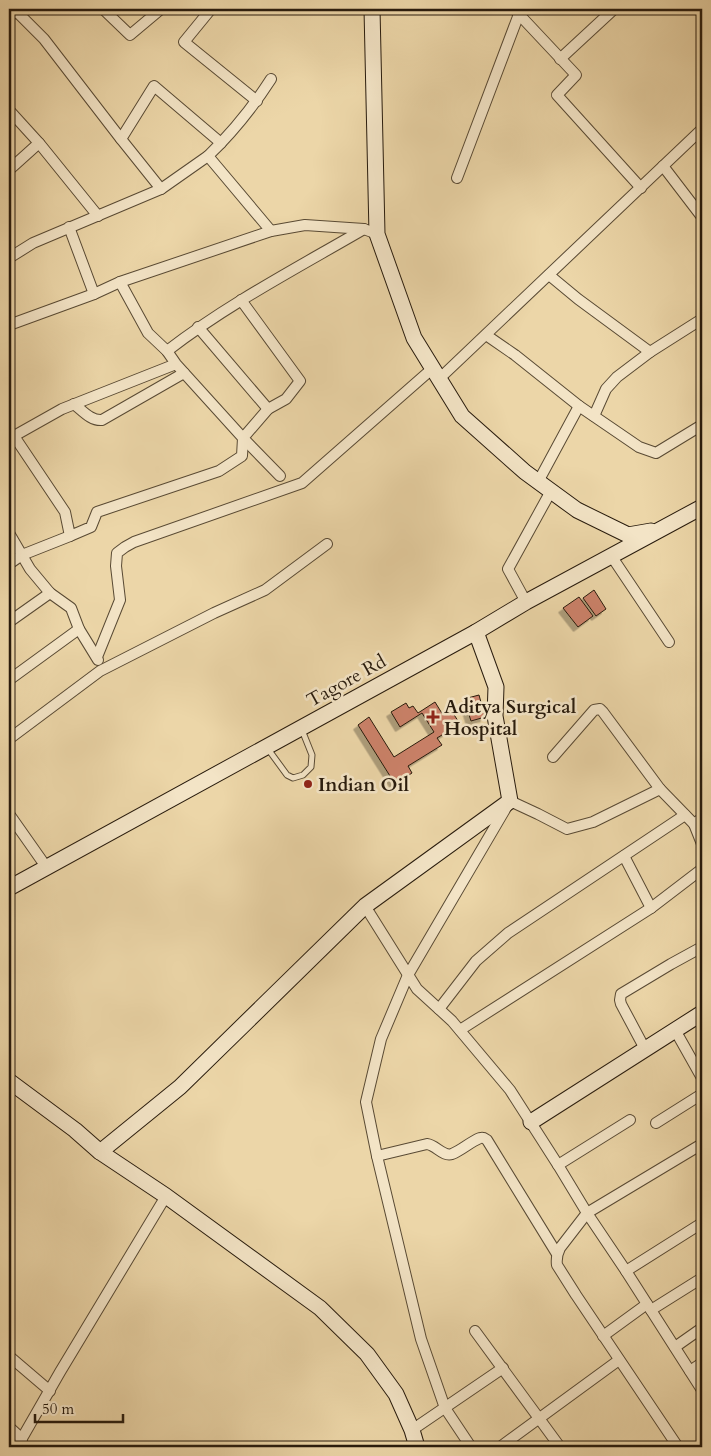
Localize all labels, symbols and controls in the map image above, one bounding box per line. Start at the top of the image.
street label: Tagore Rd [302,648,391,713]
place label: Aditya Surgical Hospital [444,694,577,742]
marker: Aditya Surgical Hospital [426,710,440,724]
place label: Indian Oil [318,772,410,798]
marker: Indian Oil [302,778,314,790]
scale bar [35,1391,122,1423]
text: 50 m [42,1399,74,1419]

